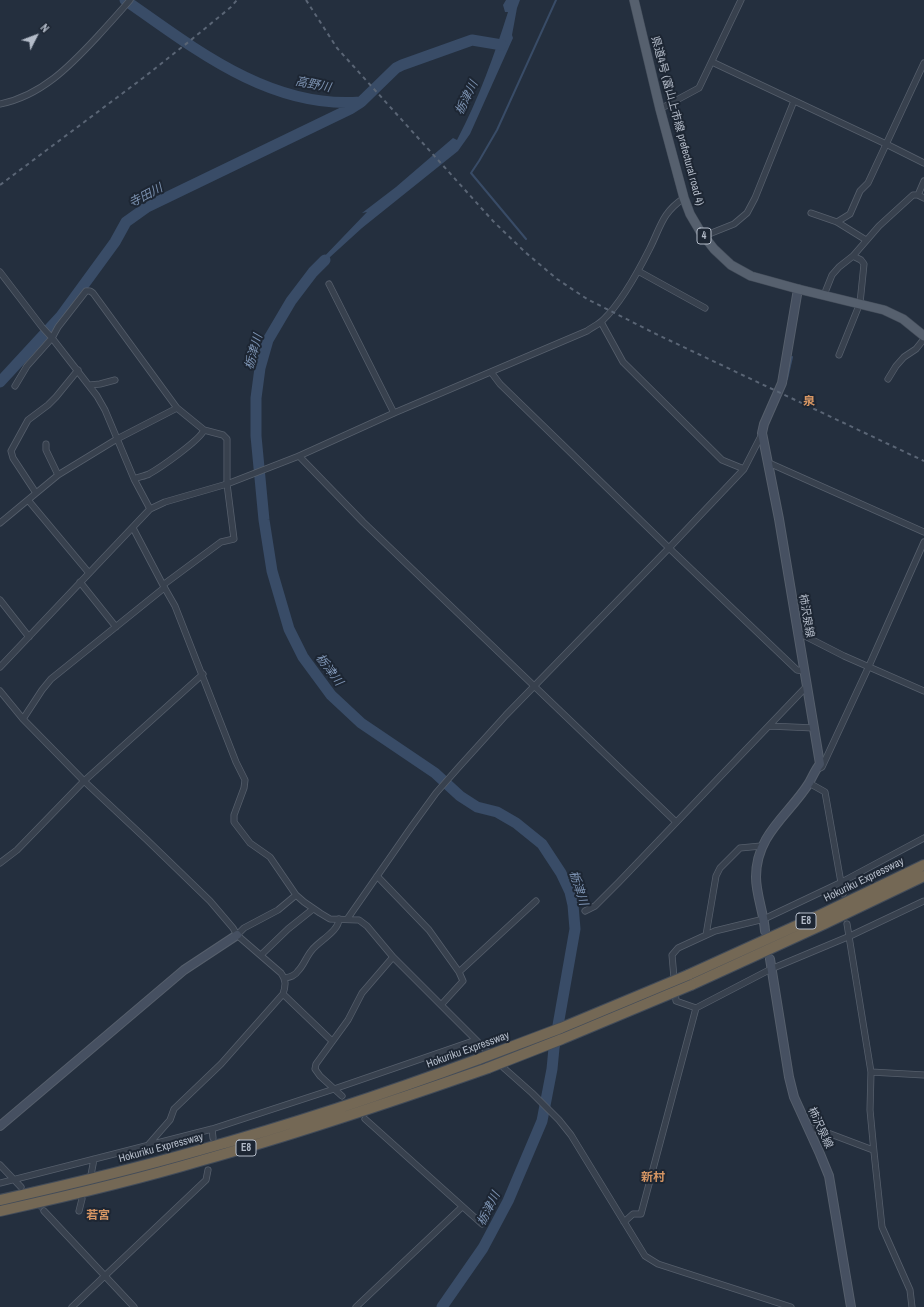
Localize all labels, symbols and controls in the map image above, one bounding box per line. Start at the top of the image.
north arrow [16,16,56,56]
text: N [38,21,52,35]
street label: 県道4号 (富山上市線 prefectural road 4) [648,35,706,207]
water label: 高野川 [294,74,332,96]
water label: 栃津川 [453,79,481,117]
water label: 寺田川 [127,181,165,211]
road number: 4 [697,228,711,244]
water label: 栃津川 [242,333,266,371]
district label: 泉 [803,395,815,409]
street label: 柿沢泉線 [796,593,816,639]
water label: 栃津川 [312,651,346,689]
street label: Hokuriku Expressway [822,855,906,905]
water label: 栃津川 [566,869,590,907]
road number: E8 [796,913,816,929]
street label: Hokuriku Expressway [425,1029,511,1071]
street label: 柿沢泉線 [805,1105,835,1151]
street label: Hokuriku Expressway [117,1130,205,1166]
road number: E8 [236,1140,256,1156]
district label: 新村 [641,1171,665,1185]
water label: 栃津川 [474,1190,504,1228]
district label: 若宮 [86,1209,110,1223]

